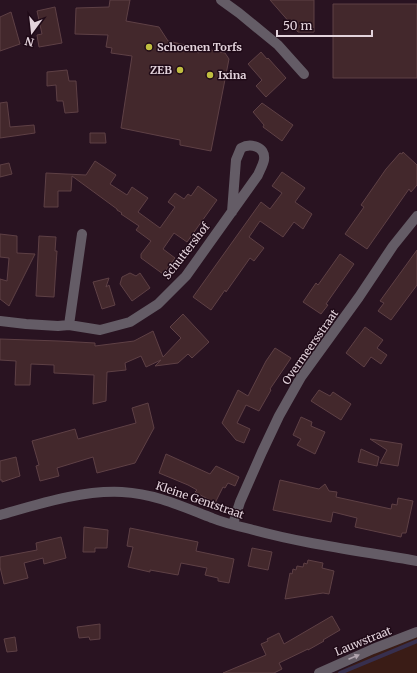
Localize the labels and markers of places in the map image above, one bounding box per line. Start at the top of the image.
place label: Schoenen Torfs [157,40,242,54]
marker: Schoenen Torfs [144,42,154,52]
place label: ZEB [150,63,172,77]
marker: ZEB [175,65,185,75]
place label: Ixina [218,68,246,82]
marker: Ixina [205,70,215,80]

